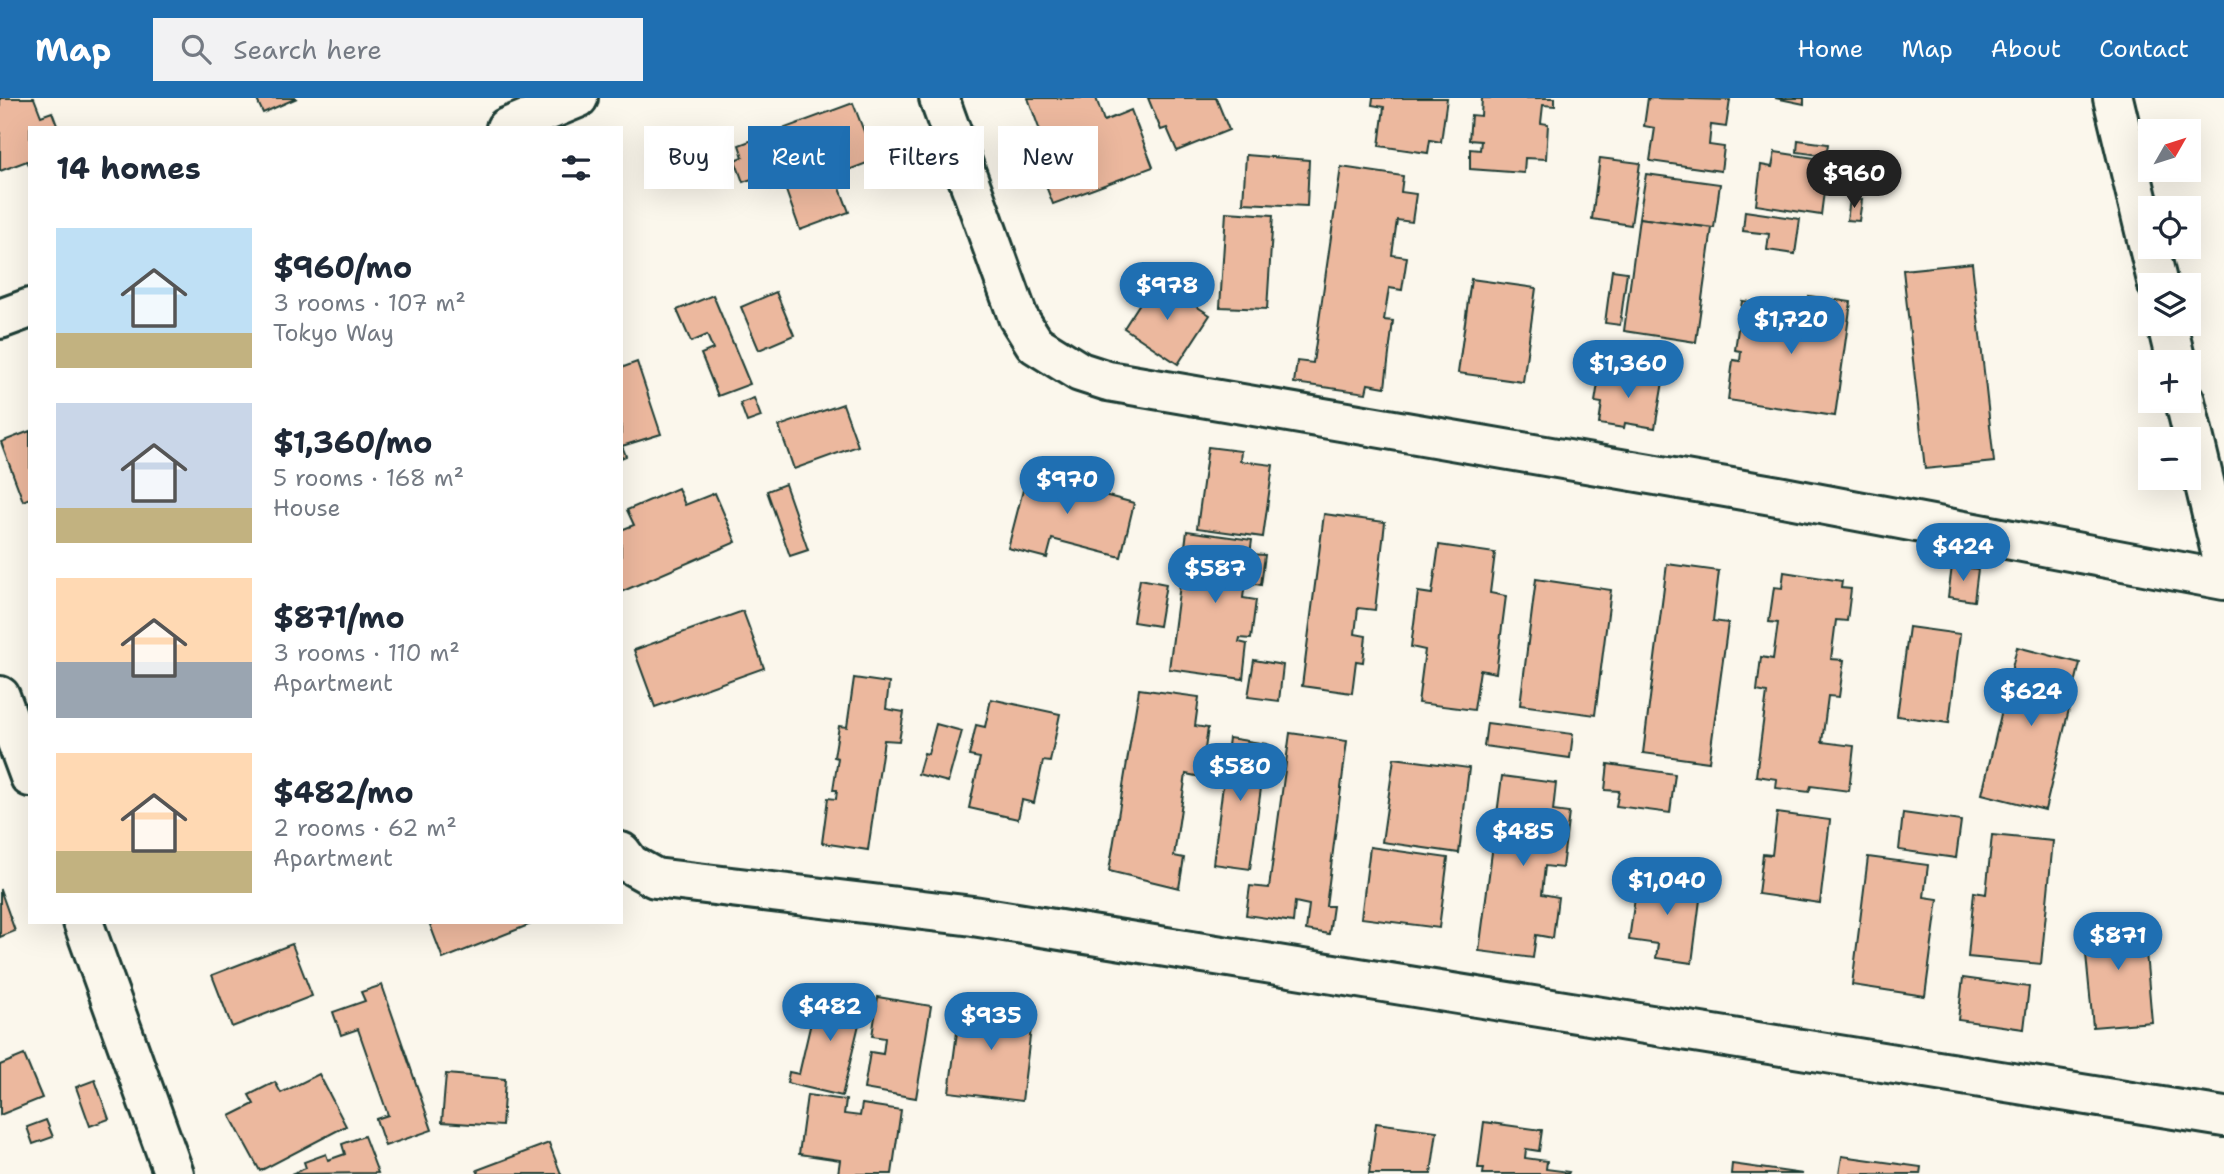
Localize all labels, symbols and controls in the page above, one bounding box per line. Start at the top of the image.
search box [153,18,643,81]
text: Map [35,27,111,72]
icon: search [177,30,215,68]
text: Search here [233,32,382,67]
text: Home [1797,33,1863,65]
text: Map [1901,33,1953,65]
text: About [1991,33,2061,65]
text: Contact [2099,33,2189,65]
north arrow [2138,119,2202,182]
map controls [2138,119,2201,490]
chip: Buy [644,126,734,189]
chip: Rent [748,126,850,189]
chip: Filters [864,126,984,189]
chip: New [998,126,1098,189]
text: 14 homes [56,148,201,189]
icon: filters [557,149,595,187]
pin: $960 [1813,150,1895,210]
text: $960 [1822,158,1886,188]
button: locate [2138,196,2201,259]
text: $960/mo [273,247,412,288]
icon: home [112,256,196,340]
pin: $978 [1126,262,1208,322]
text: $978 [1136,270,1198,300]
button: layers [2138,273,2201,336]
text: 3 rooms · 107 m² [273,288,466,318]
pin: $1,720 [1734,296,1848,356]
text: $1,720 [1754,304,1828,334]
text: Tokyo Way [273,318,394,348]
pin: $1,360 [1571,341,1685,400]
text: $1,360 [1589,348,1667,378]
button: + [2138,350,2201,413]
text: $1,360/mo [273,422,433,463]
button: − [2138,427,2201,490]
icon: home [112,431,196,515]
pin: $970 [1026,456,1108,516]
text: 5 rooms · 168 m² [273,463,464,493]
text: $970 [1036,464,1098,494]
text: House [273,493,341,523]
pin: $424 [1922,524,2004,583]
text: $424 [1932,531,1994,561]
pin: $587 [1174,546,1256,605]
text: $587 [1184,553,1246,583]
text: $871/mo [273,597,405,638]
icon: home [112,606,196,690]
text: 3 rooms · 110 m² [273,638,460,668]
text: Apartment [273,668,393,698]
pin: $624 [1990,668,2072,728]
text: $624 [2000,676,2062,706]
pin: $580 [1199,744,1281,803]
text: $580 [1209,751,1271,781]
text: $482/mo [273,772,414,813]
icon: home [112,781,196,865]
pin: $485 [1482,808,1564,868]
text: 2 rooms · 62 m² [273,813,457,843]
text: $485 [1492,816,1554,846]
text: Apartment [273,843,393,873]
pin: $1,040 [1610,858,1724,917]
text: $1,040 [1628,865,1706,895]
pin: $871 [2077,912,2159,972]
text: $871 [2089,920,2147,950]
pin: $482 [789,984,871,1043]
text: $482 [798,991,862,1021]
pin: $935 [950,992,1032,1052]
text: $935 [960,1000,1022,1030]

